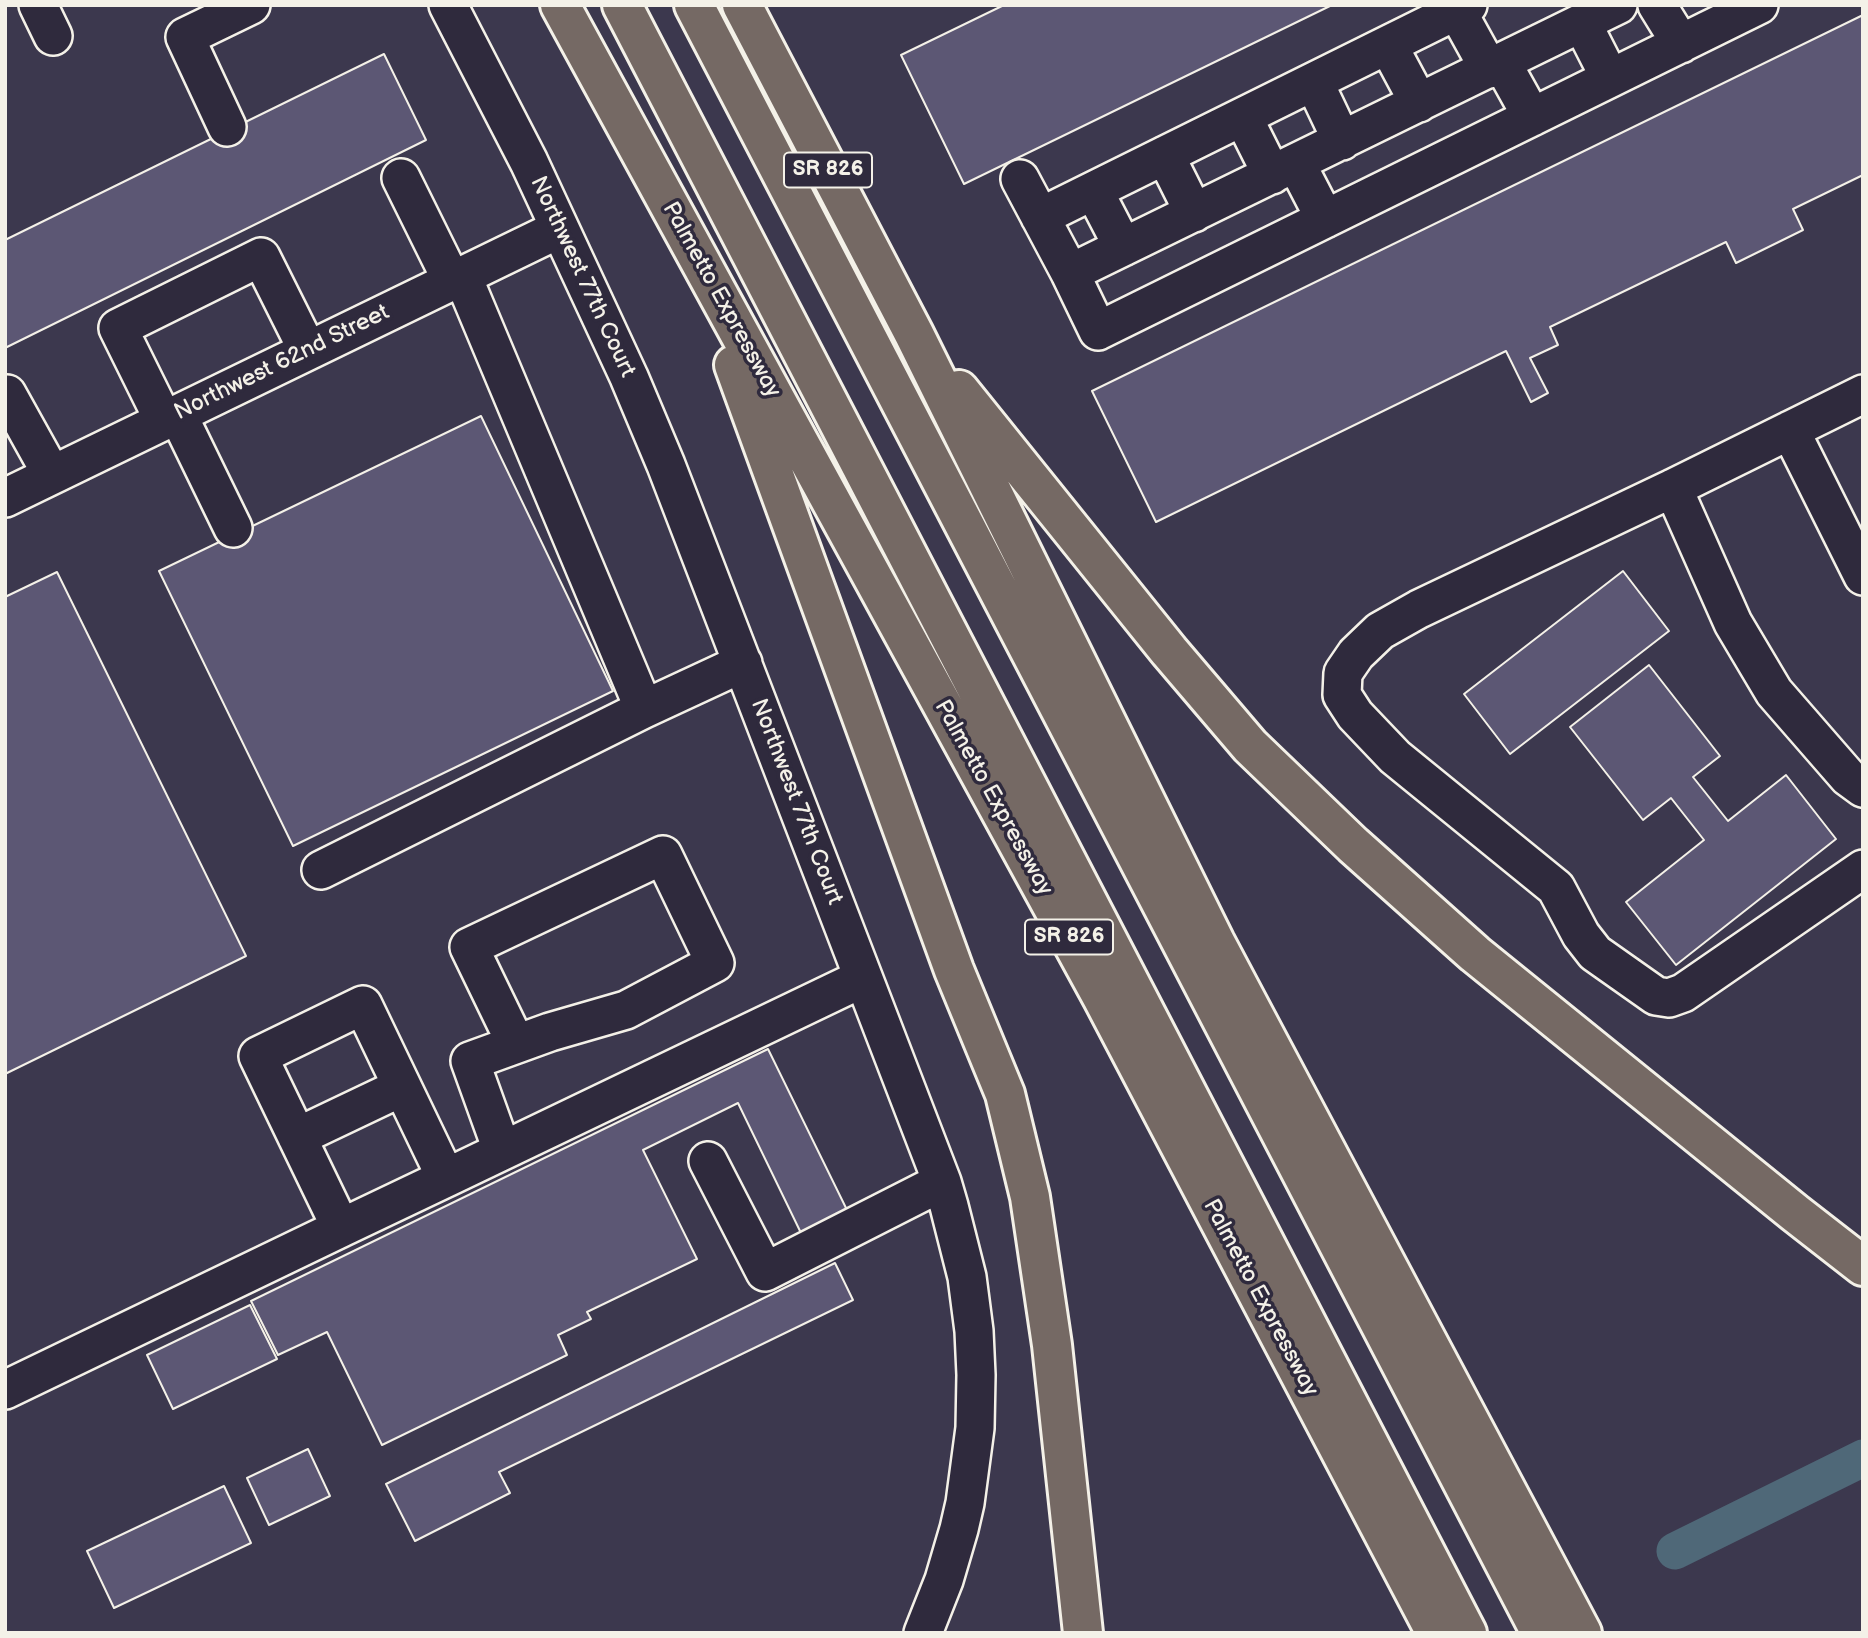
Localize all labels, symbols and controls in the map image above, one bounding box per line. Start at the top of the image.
road number: SR 826 [784,152,872,188]
street label: Northwest 77th Court [523,172,641,382]
street label: Palmetto Expressway [656,197,786,403]
street label: Northwest 62nd Street [170,299,394,427]
street label: Northwest 77th Court [744,695,848,909]
street label: Palmetto Expressway [928,695,1058,901]
road number: SR 826 [1025,920,1113,954]
street label: Palmetto Expressway [1196,1195,1324,1401]

